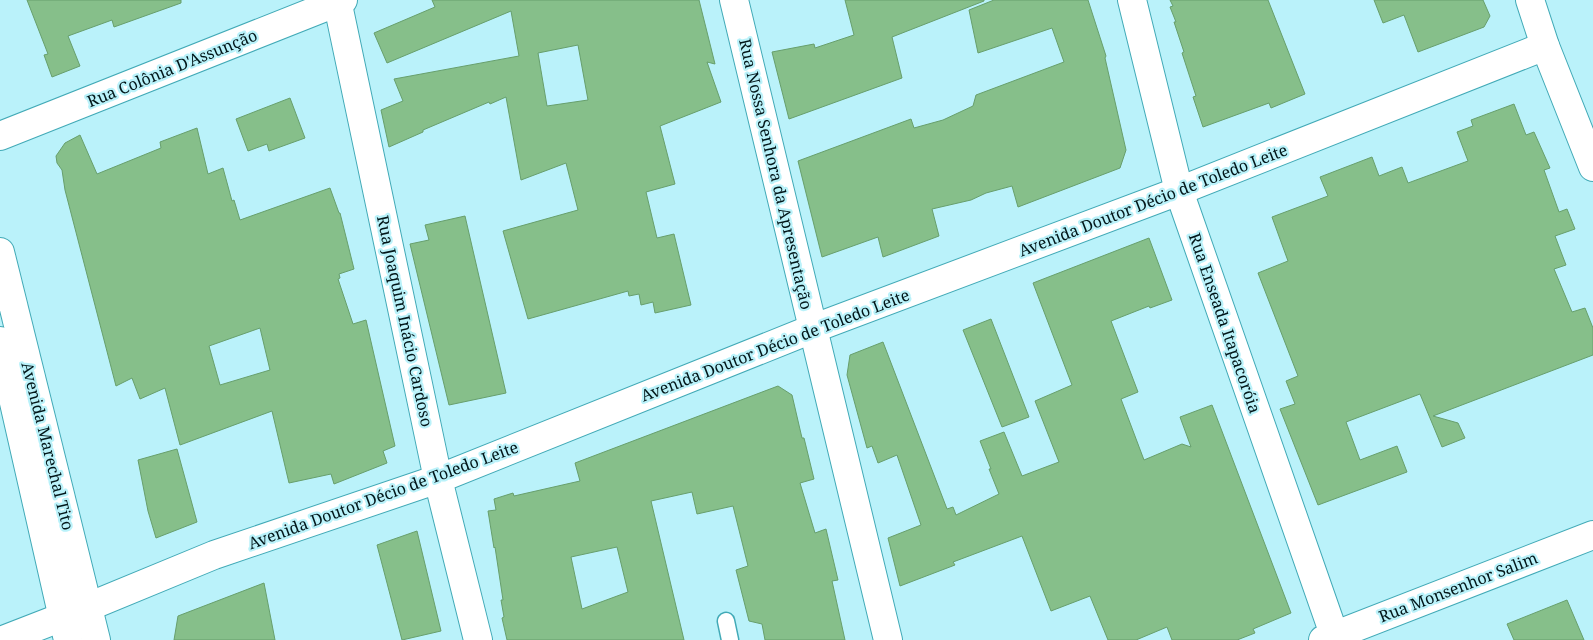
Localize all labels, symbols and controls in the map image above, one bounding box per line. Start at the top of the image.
street label: Rua Colônia D'Assunção [84,24,260,112]
street label: Rua Nossa Senhora da Apresentação [734,36,818,312]
street label: Avenida Doutor Décio de Toledo Leite [1016,138,1290,262]
street label: Rua Joaquim Inácio Cardoso [372,213,438,429]
street label: Rua Enseada Itapacoróia [1184,230,1266,416]
street label: Avenida Doutor Décio de Toledo Leite [638,283,912,407]
street label: Avenida Marechal Tito [16,360,80,532]
street label: Avenida Doutor Décio de Toledo Leite [245,436,521,554]
street label: Rua Monsenhor Salim [1375,547,1541,627]

